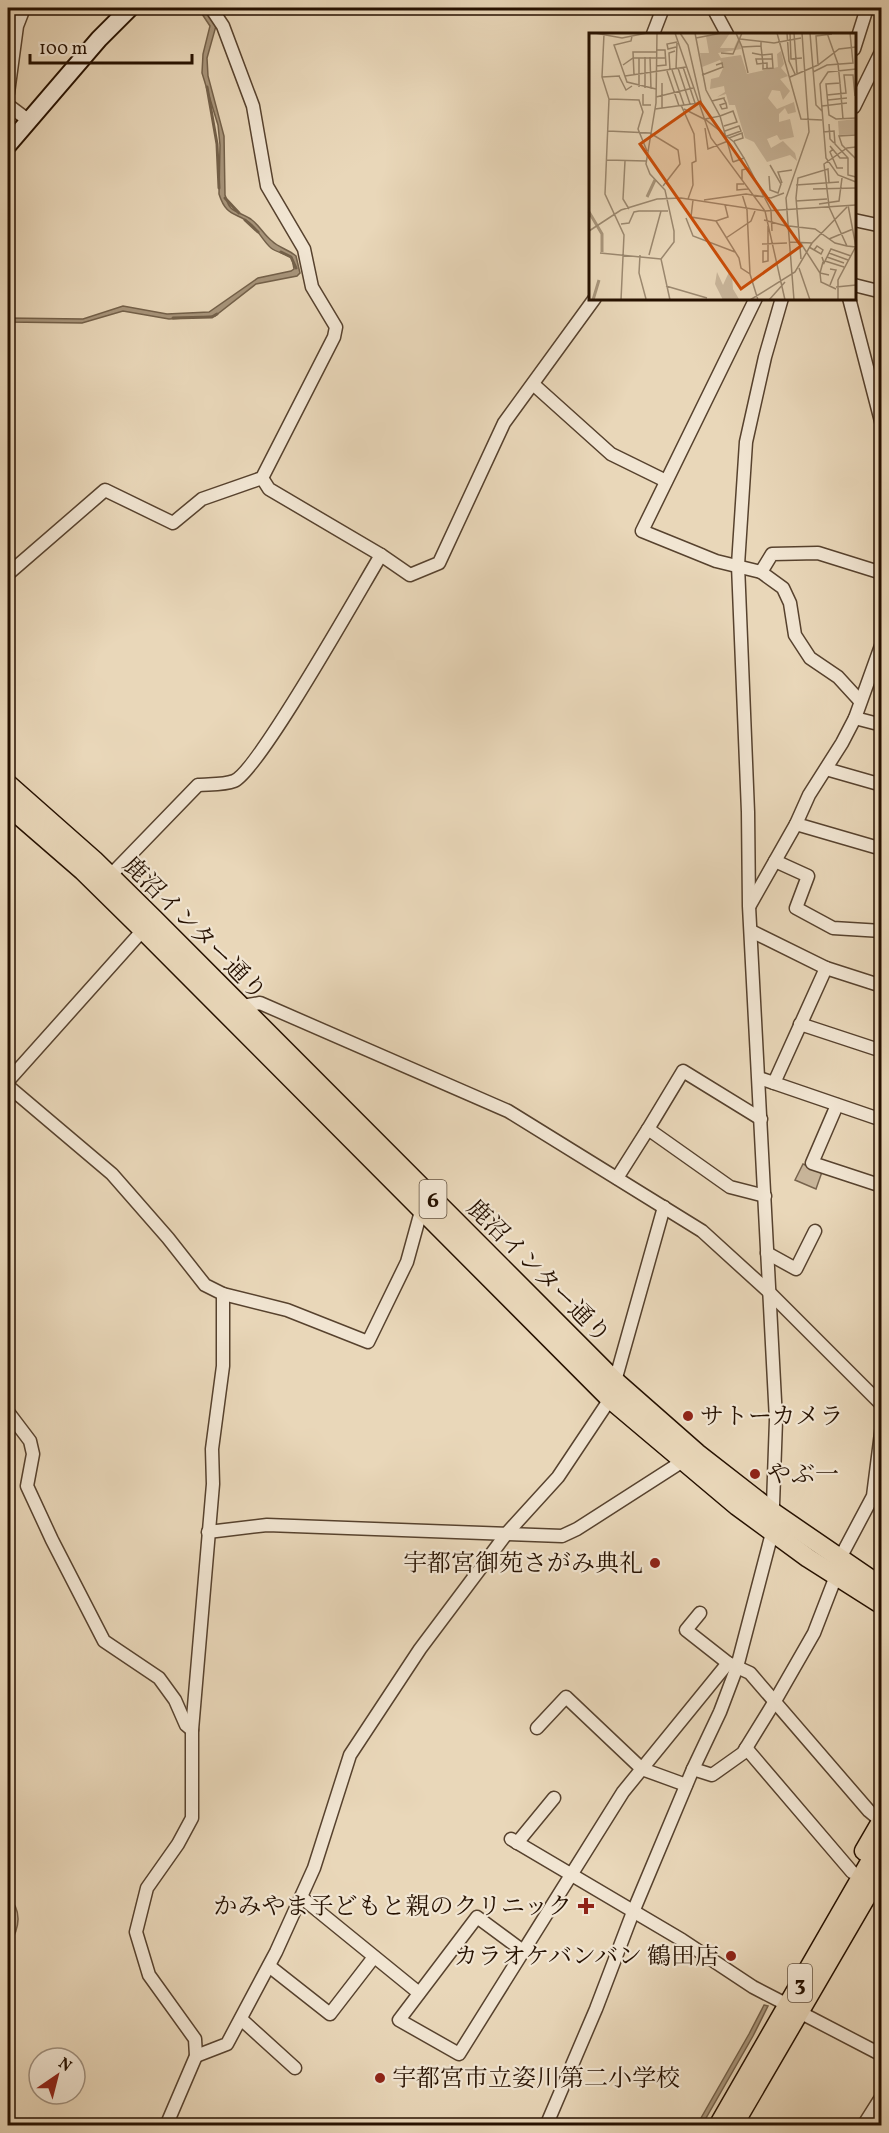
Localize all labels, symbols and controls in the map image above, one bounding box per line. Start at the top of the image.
scale bar [30,27,192,65]
inset map [589,33,856,300]
text: 100 m [39,37,88,62]
street label: 鹿沼インター通り [114,850,273,1009]
road number: 6 [420,1180,446,1218]
street label: 鹿沼インター通り [458,1193,617,1352]
place label: サトーカメラ [700,1401,844,1435]
marker: サトーカメラ [681,1409,695,1423]
place label: やぶ一 [767,1459,839,1493]
marker: やぶ一 [748,1467,762,1481]
place label: 宇都宮御苑さがみ典礼 [403,1548,643,1582]
marker: 宇都宮御苑さがみ典礼 [648,1556,662,1570]
place label: かみやま子どもと親のクリニック [213,1891,572,1925]
marker: かみやま子どもと親のクリニック [577,1897,595,1915]
place label: カラオケバンバン 鶴田店 [454,1941,719,1975]
marker: カラオケバンバン 鶴田店 [724,1949,738,1963]
road number: 3 [788,1964,812,2002]
north arrow [27,2046,87,2106]
text: N [53,2053,76,2078]
place label: 宇都宮市立姿川第二小学校 [392,2063,680,2097]
marker: 宇都宮市立姿川第二小学校 [373,2071,387,2085]

